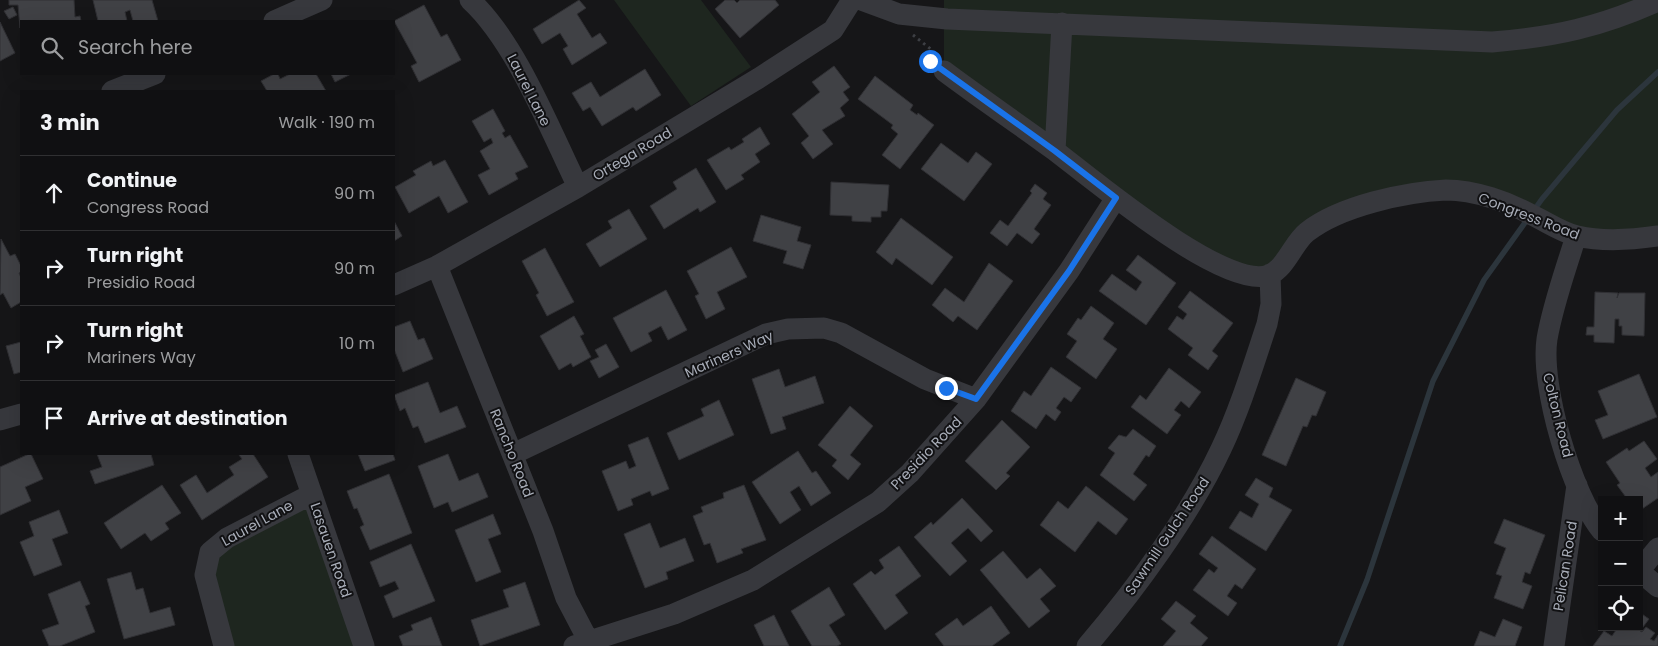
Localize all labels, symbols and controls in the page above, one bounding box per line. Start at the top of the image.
search box [20,20,395,75]
icon: search [38,34,66,62]
text: Search here [78,34,192,61]
street label: Laurel Lane [502,50,556,130]
route start [919,50,942,73]
text: 3 min [40,108,100,137]
text: Walk · 190 m [278,111,375,134]
street label: Ortega Road [589,122,675,186]
text: Continue [87,167,177,194]
icon: ahead [40,179,68,207]
text: 90 m [334,182,375,205]
street label: Congress Road [1476,188,1582,244]
text: Congress Road [87,196,209,219]
text: Turn right [87,242,183,269]
icon: right [40,254,68,282]
text: 90 m [334,257,375,280]
text: Presidio Road [87,271,195,294]
text: Turn right [87,317,183,344]
street label: Mariners Way [681,325,777,382]
icon: right [40,329,68,357]
text: 10 m [339,332,375,355]
text: Mariners Way [87,346,196,369]
street label: Colton Road [1538,371,1578,459]
route end [935,377,958,400]
icon: arrive [40,404,68,432]
text: Arrive at destination [87,405,288,432]
street label: Rancho Road [485,406,539,500]
street label: Presidio Road [886,412,966,494]
street label: Sawmill Gulch Road [1120,473,1214,599]
street label: Laurel Lane [218,495,297,551]
map controls [1598,496,1643,631]
button: + [1598,496,1643,541]
street label: Lasauen Road [305,500,357,600]
street label: Pelican Road [1548,520,1582,612]
button: − [1598,541,1643,586]
button: locate [1598,586,1643,631]

